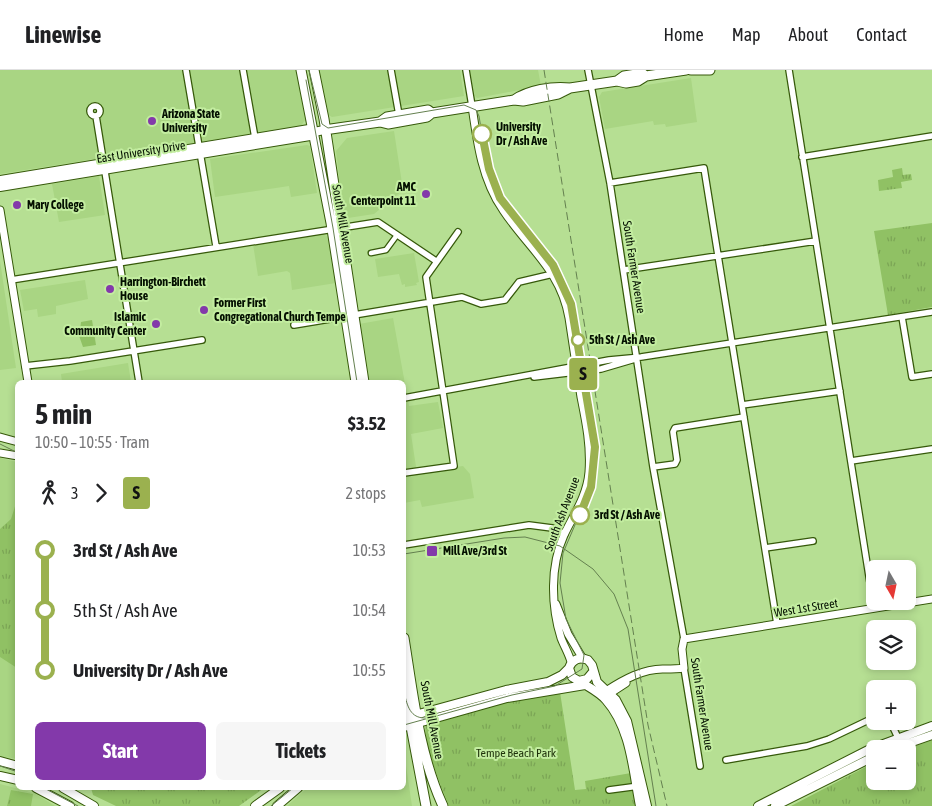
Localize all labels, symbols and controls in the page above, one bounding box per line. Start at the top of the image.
text: Linewise [25,21,101,48]
text: Home [664,24,704,45]
text: Map [732,24,761,45]
text: About [789,24,828,45]
text: Contact [856,24,907,45]
place label: Arizona State University [161,107,220,135]
marker: Arizona State University [146,115,158,127]
place label: University Dr / Ash Ave [496,120,548,148]
marker: University Dr / Ash Ave [472,124,492,144]
street label: East University Drive [96,138,186,166]
place label: AMC Centerpoint 11 [351,180,417,208]
street label: South Mill Avenue [329,184,357,264]
marker: AMC Centerpoint 11 [420,188,432,200]
place label: Mary College [27,198,84,212]
marker: Mary College [11,199,23,211]
street label: South Farmer Avenue [620,220,648,314]
place label: Harrington-Birchett House [120,275,206,303]
marker: Harrington-Birchett House [104,283,116,295]
place label: Former First Congregational Church Tempe [214,296,346,324]
marker: Former First Congregational Church Tempe [198,304,210,316]
place label: Islamic Community Center [64,310,147,338]
marker: Islamic Community Center [150,318,162,330]
marker: 5th St / Ash Ave [571,333,585,347]
place label: 5th St / Ash Ave [589,333,656,347]
line badge: S [567,358,599,390]
text: S [579,363,587,384]
text: 5 min [35,398,92,430]
text: $3.52 [348,412,386,434]
text: 10:50 – 10:55 · Tram [35,433,150,451]
street label: South Ash Avenue [541,475,583,553]
icon: walk [35,479,63,507]
icon: forward [87,479,115,507]
text: S [133,482,140,503]
text: 3 [71,484,79,502]
text: 2 stops [345,484,386,502]
marker: 3rd St / Ash Ave [570,505,590,525]
place label: 3rd St / Ash Ave [594,508,661,522]
text: 3rd St / Ash Ave [73,539,178,561]
text: 10:53 [353,541,386,559]
marker: Mill Ave/3rd St [425,544,439,558]
place label: Mill Ave/3rd St [443,544,508,558]
north arrow [866,560,916,610]
map controls [866,560,916,790]
street label: West 1st Street [773,596,839,620]
text: 5th St / Ash Ave [73,599,178,621]
text: 10:54 [353,601,386,619]
button: layers [866,620,916,670]
street label: South Farmer Avenue [688,657,716,751]
text: University Dr / Ash Ave [73,659,228,681]
text: 10:55 [353,661,386,679]
street label: South Mill Avenue [418,680,446,760]
button: + [866,680,916,730]
button: Start [35,722,206,780]
button: Tickets [216,722,386,780]
button: − [866,740,916,790]
park label: Tempe Beach Park [476,746,557,760]

